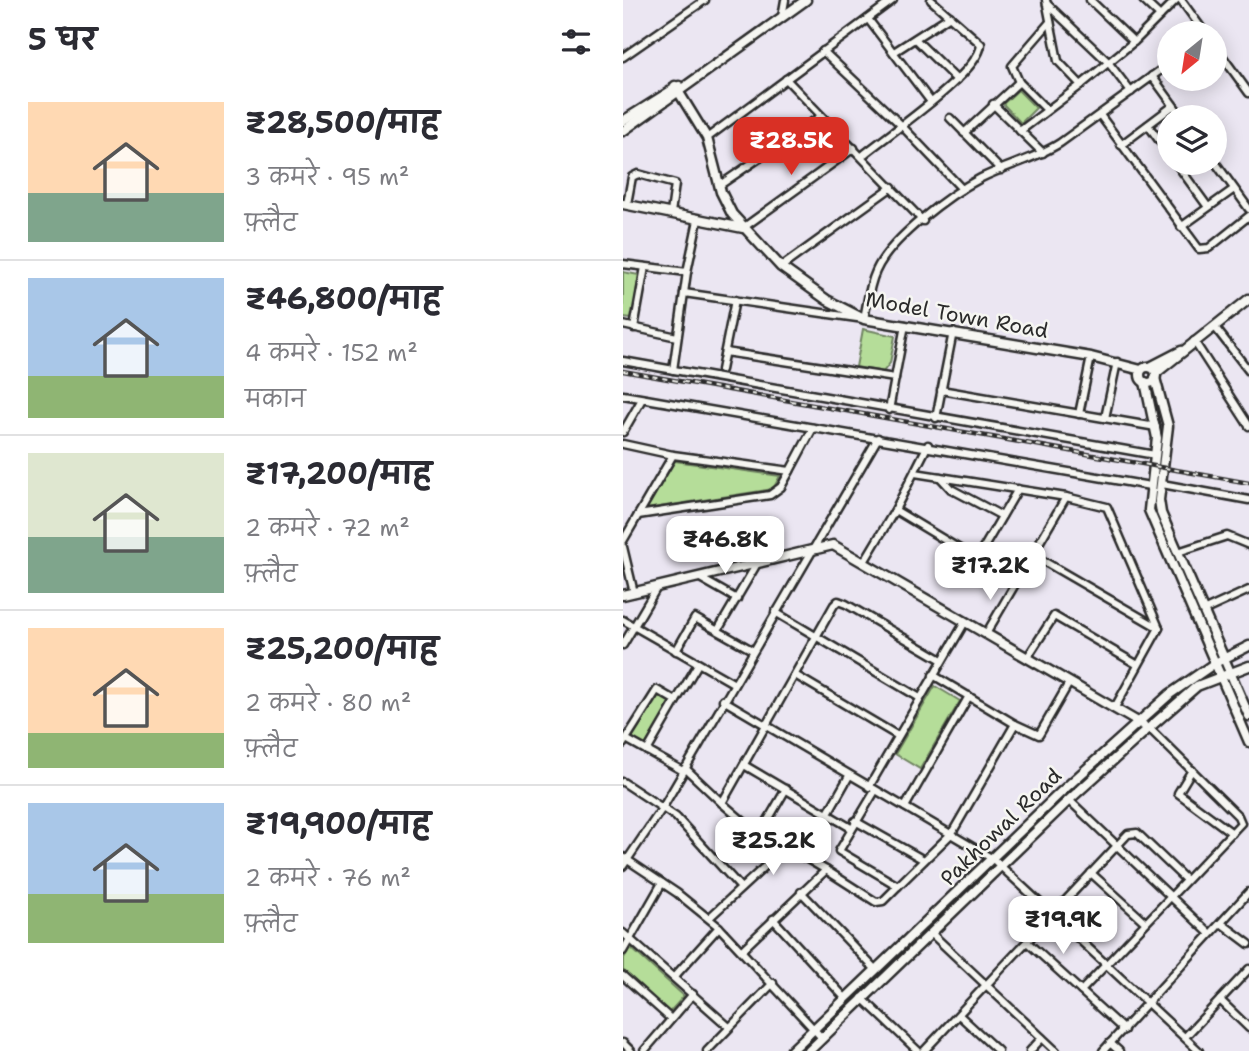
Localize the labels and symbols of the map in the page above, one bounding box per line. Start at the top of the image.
north arrow [1157,21,1227,91]
pin: ₹28.5K [734,118,848,177]
street label: Model Town Road [864,285,1050,345]
pin: ₹46.8K [668,516,782,576]
pin: ₹17.2K [933,542,1047,602]
street label: Pakhowal Road [934,762,1068,892]
pin: ₹25.2K [716,818,830,877]
pin: ₹19.9K [1006,897,1120,956]

